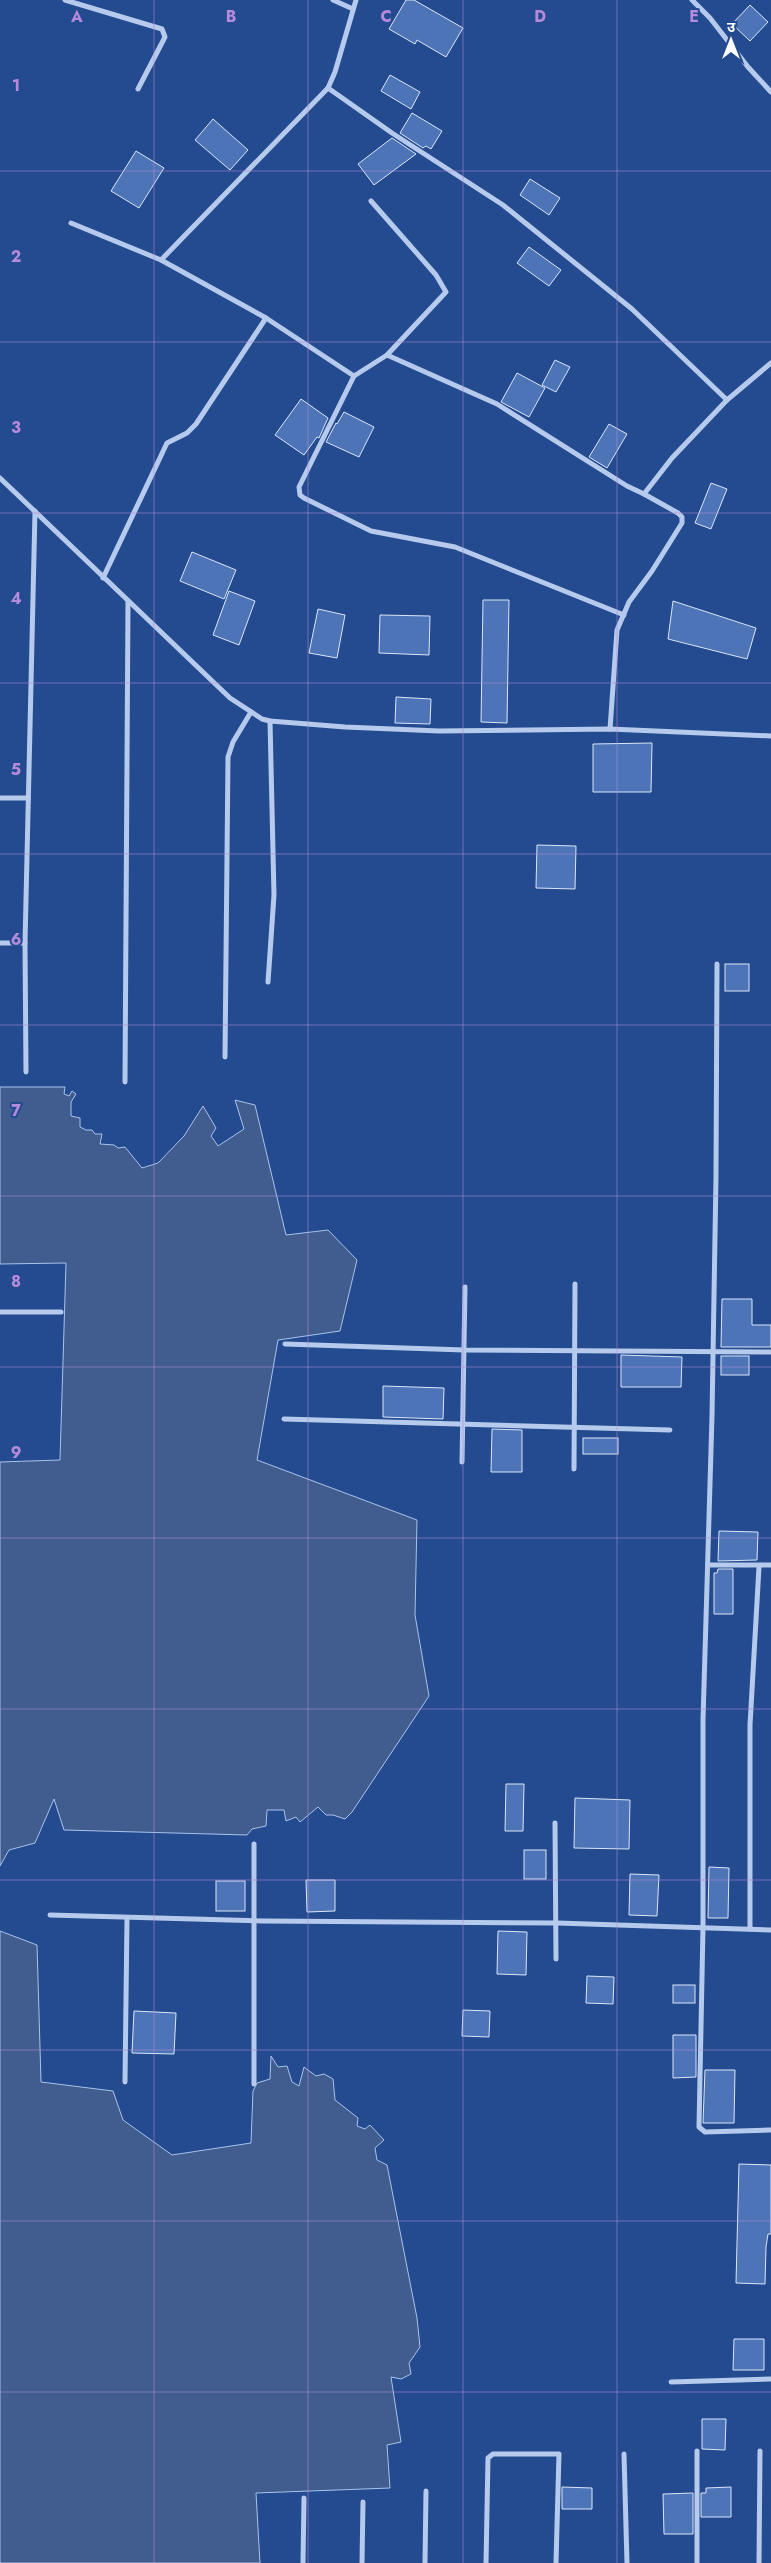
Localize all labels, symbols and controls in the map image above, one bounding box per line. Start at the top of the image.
text: A [70,5,83,28]
text: B [226,5,236,28]
text: C [380,5,392,28]
text: D [534,5,546,28]
text: E [689,5,699,28]
north arrow [706,15,756,65]
text: उ [727,17,736,37]
text: 1 [12,74,20,97]
text: 2 [11,245,21,268]
text: 3 [11,416,21,439]
text: 4 [10,587,22,610]
text: 5 [11,758,21,781]
text: 6 [11,928,21,951]
text: 7 [11,1099,21,1122]
text: 8 [11,1270,21,1293]
text: 9 [11,1441,21,1464]

